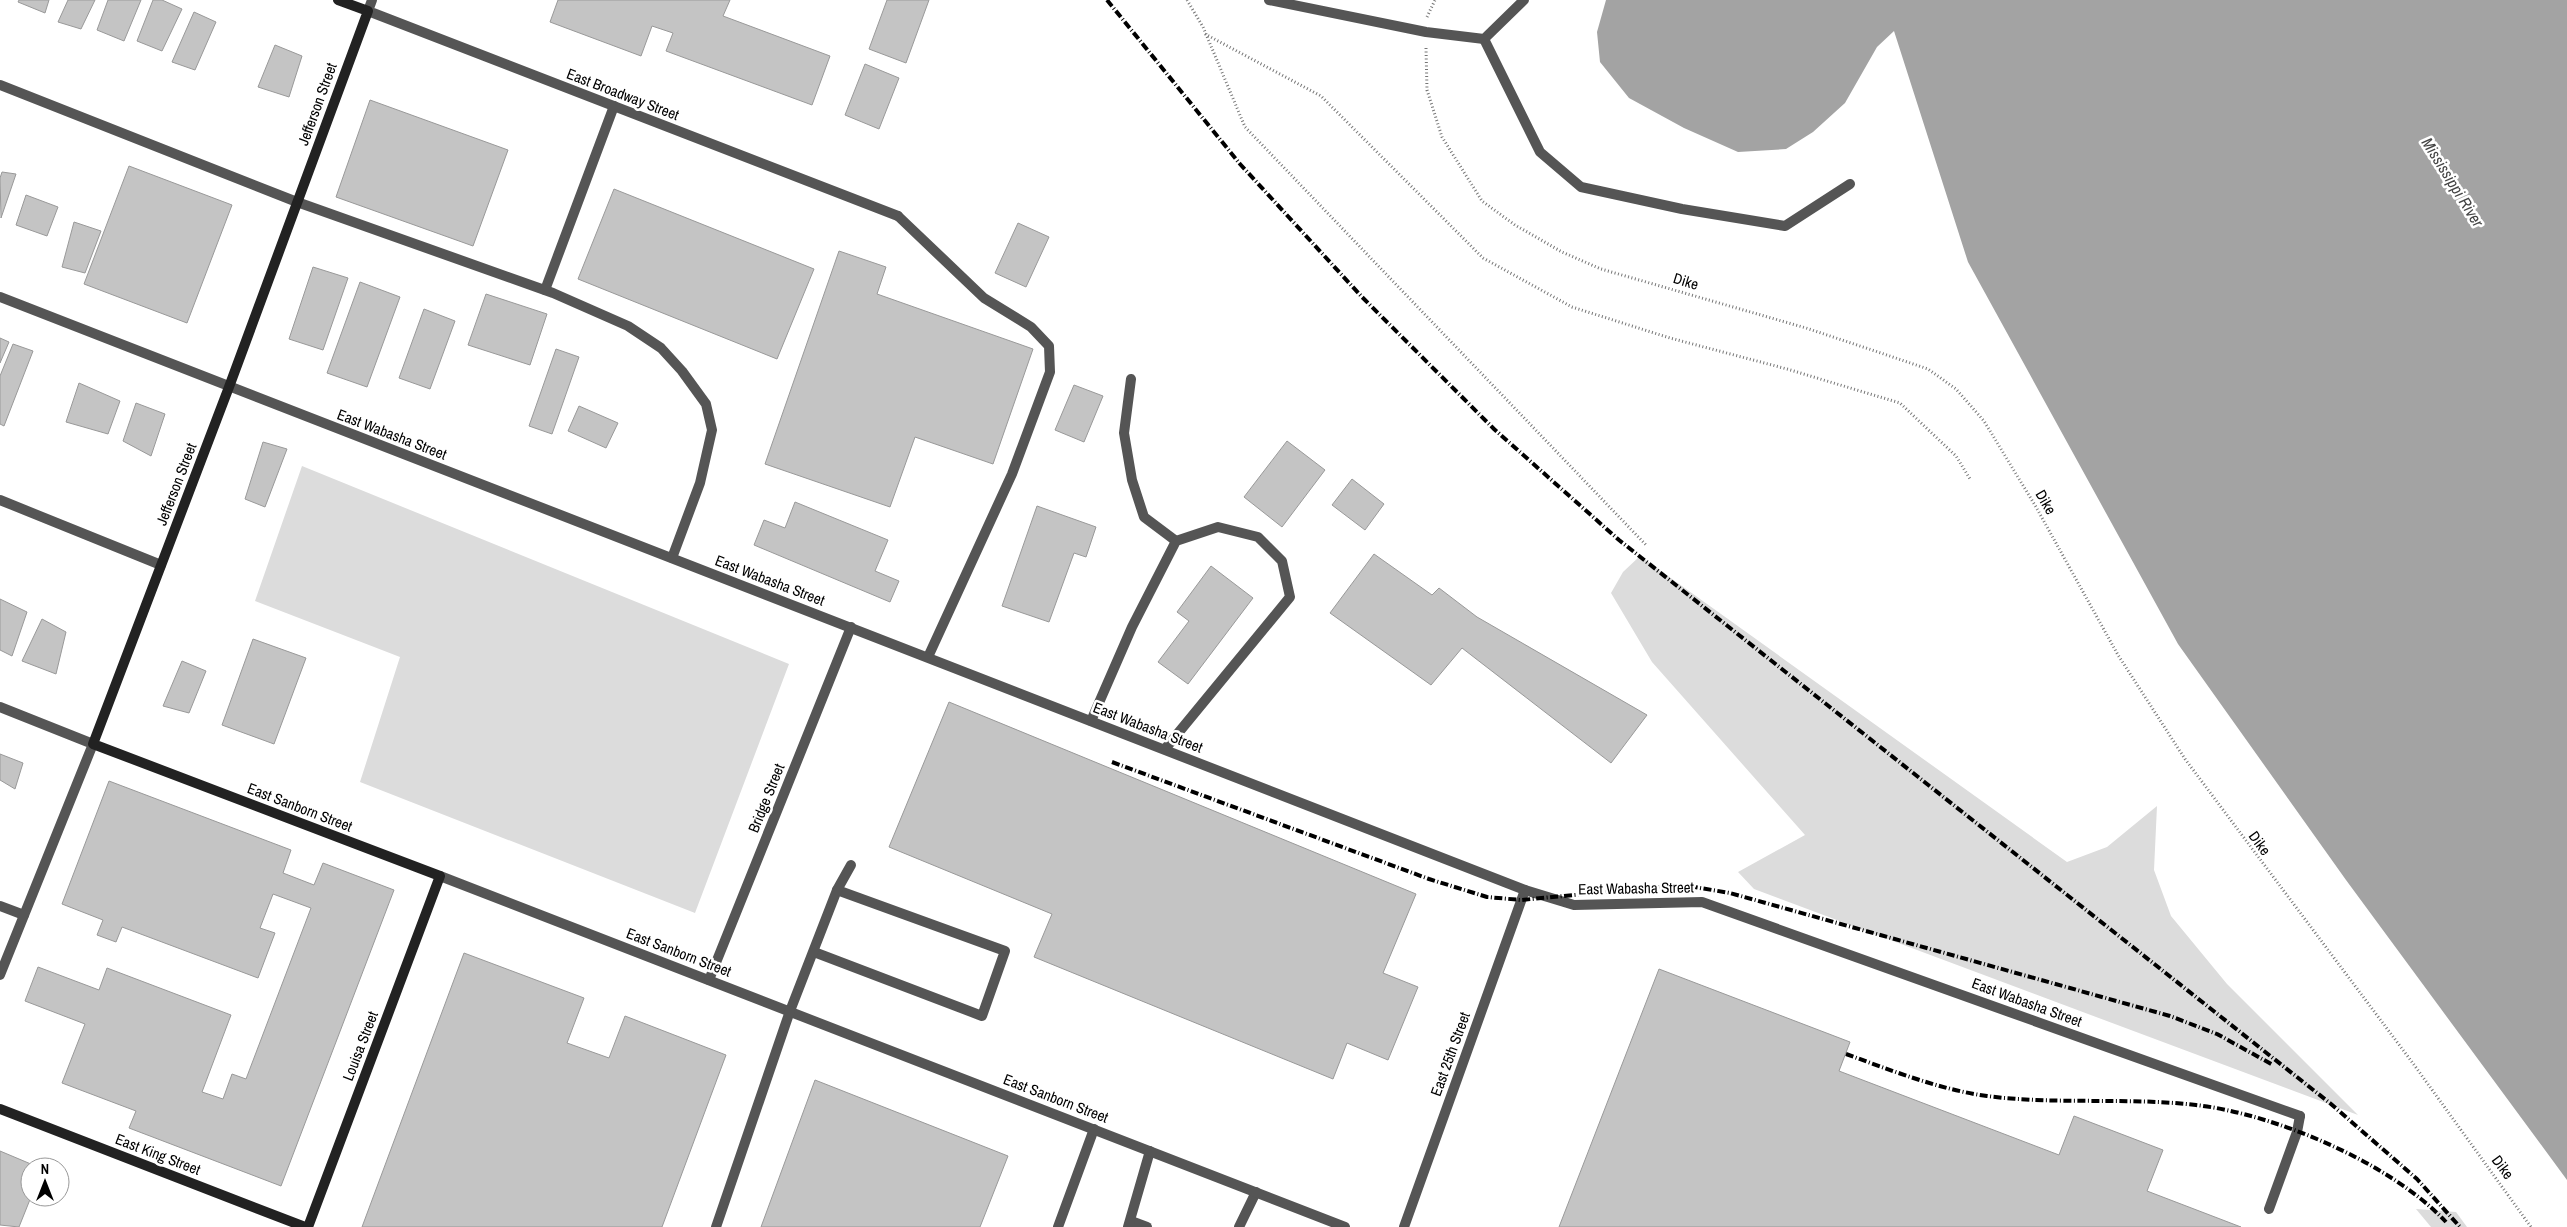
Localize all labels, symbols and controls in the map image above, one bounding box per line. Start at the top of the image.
street label: Jefferson Street [292,59,342,148]
street label: East Broadway Street [564,63,683,125]
water label: Mississippi River [2417,133,2490,231]
street label: Dike [1671,267,1701,295]
street label: East Wabasha Street [334,403,450,465]
street label: Jefferson Street [151,439,202,528]
street label: Dike [2031,486,2061,518]
street label: East Wabasha Street [712,549,828,611]
street label: East Wabasha Street [1090,696,1206,758]
street label: Bridge Street [743,760,790,836]
street label: East Sanborn Street [245,777,356,837]
street label: Dike [2244,827,2276,860]
street label: East Wabasha Street [1578,876,1695,900]
street label: East Sanborn Street [624,922,735,982]
street label: East Wabasha Street [1969,972,2086,1032]
street label: Louisa Street [337,1008,383,1084]
street label: East 25th Street [1425,1008,1475,1099]
street label: East Sanborn Street [1001,1068,1112,1128]
street label: East King Street [112,1128,204,1180]
street label: Dike [2487,1151,2519,1184]
north arrow [20,1157,70,1207]
text: N [41,1160,49,1178]

